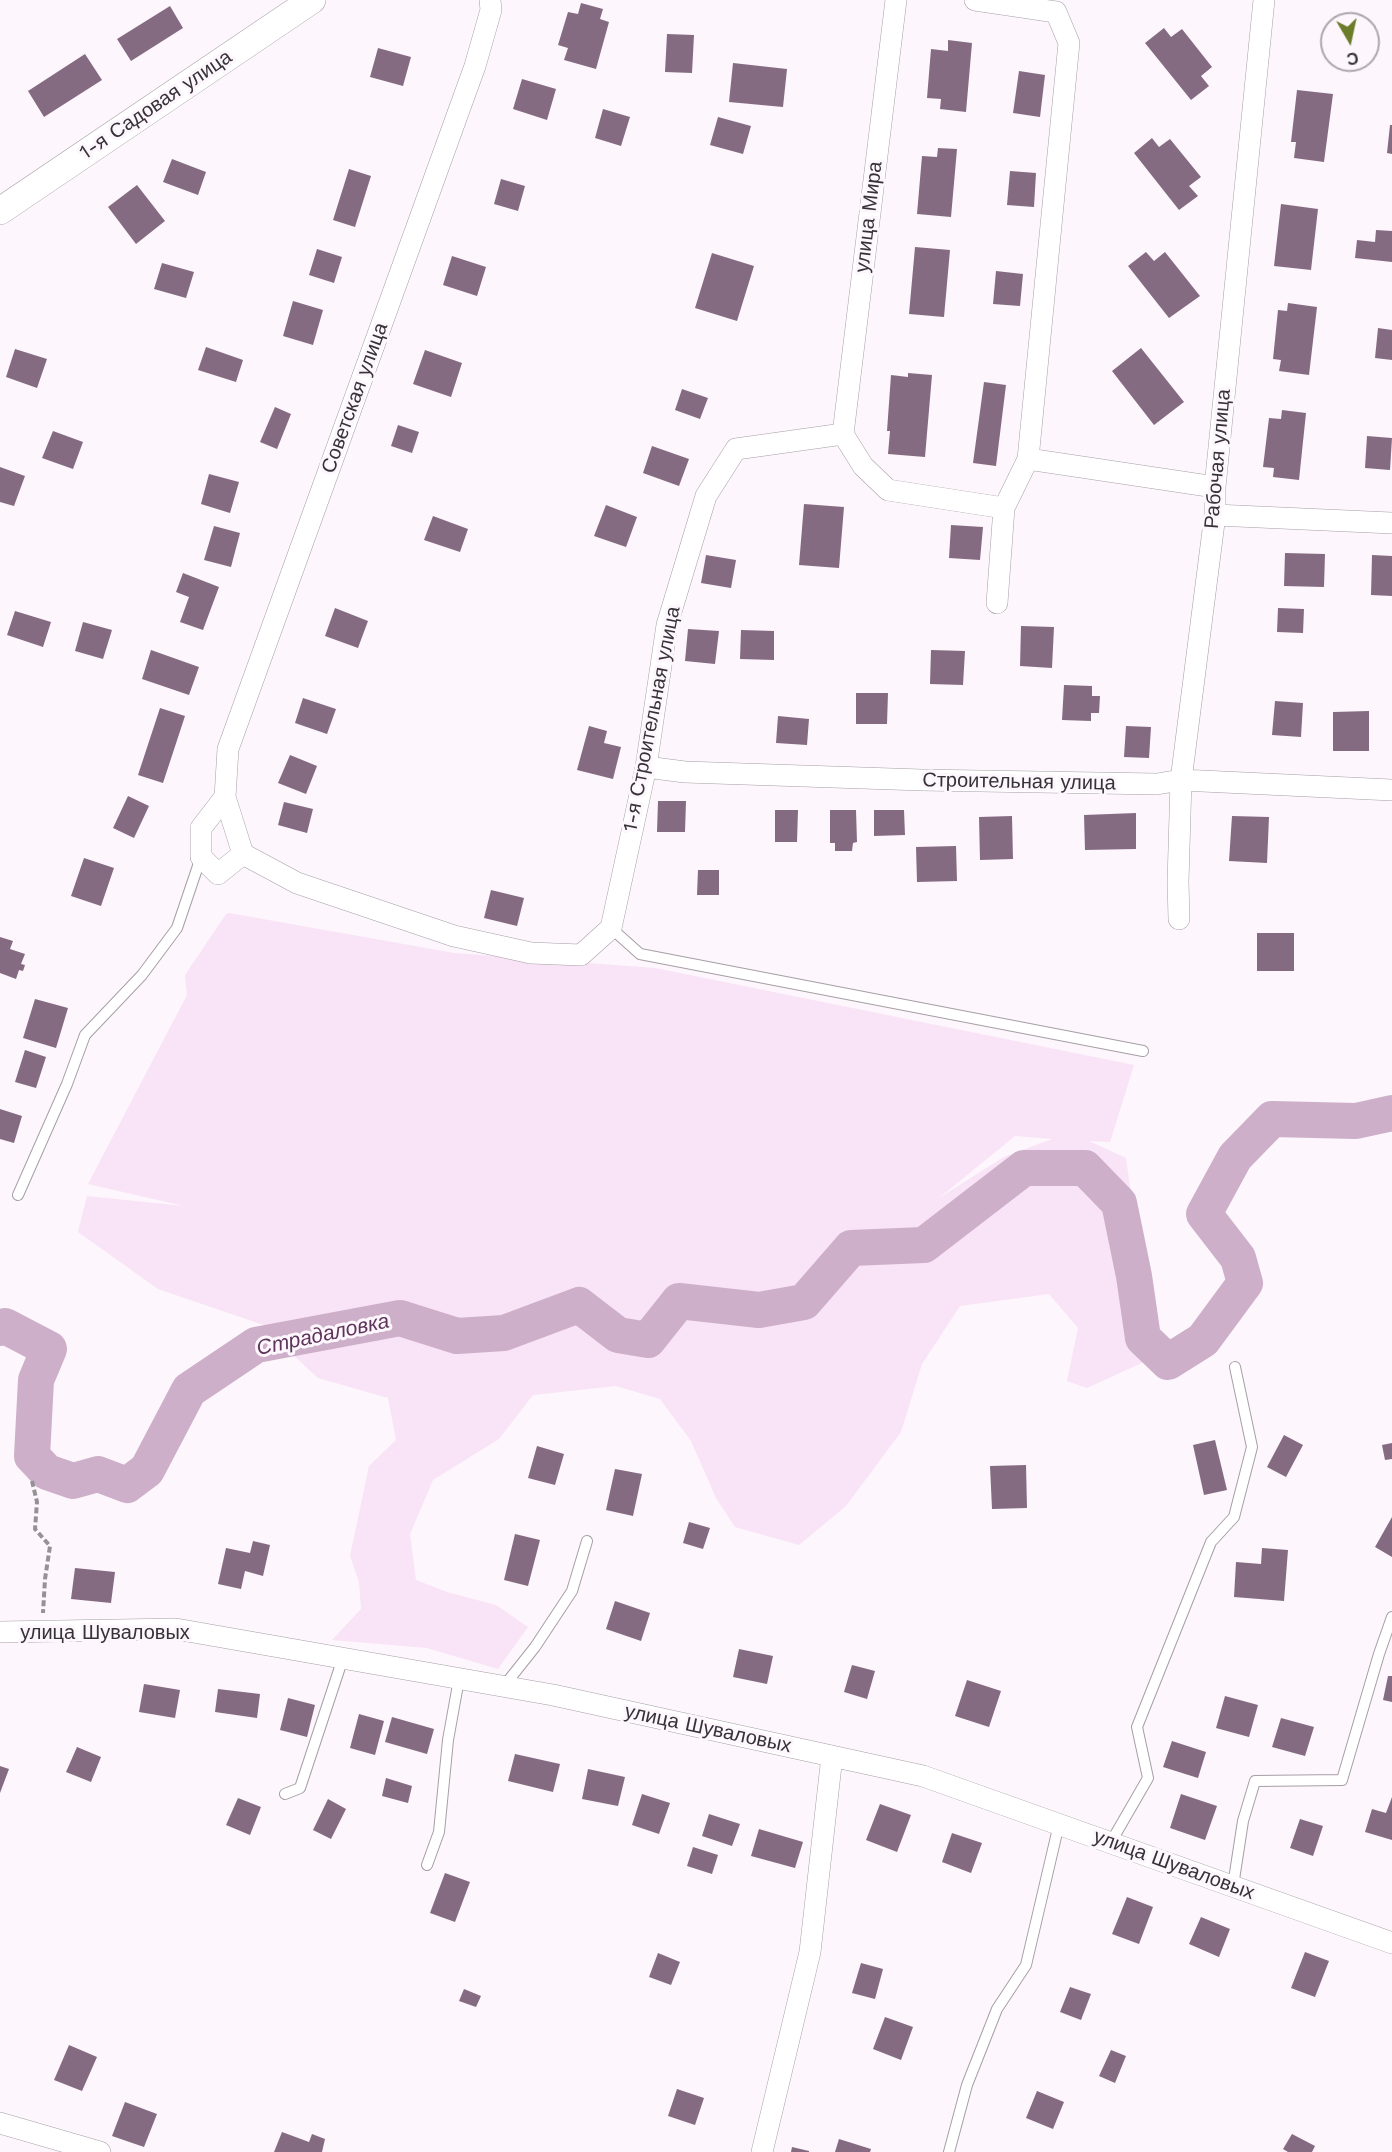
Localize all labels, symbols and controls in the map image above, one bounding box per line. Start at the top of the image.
north arrow [1320,12,1380,72]
street label: 1-я Садовая улица [75,45,237,165]
text: С [1345,48,1360,69]
street label: улица Мира [850,160,888,274]
street label: Советская улица [317,320,393,476]
street label: Рабочая улица [1200,388,1236,530]
street label: 1-я Строительная улица [618,604,686,834]
street label: Строительная улица [922,768,1116,796]
water label: Страдаловка [254,1309,392,1361]
street label: улица Шуваловых [20,1621,190,1645]
street label: улица Шуваловых [623,1700,793,1758]
street label: улица Шуваловых [1090,1825,1258,1905]

